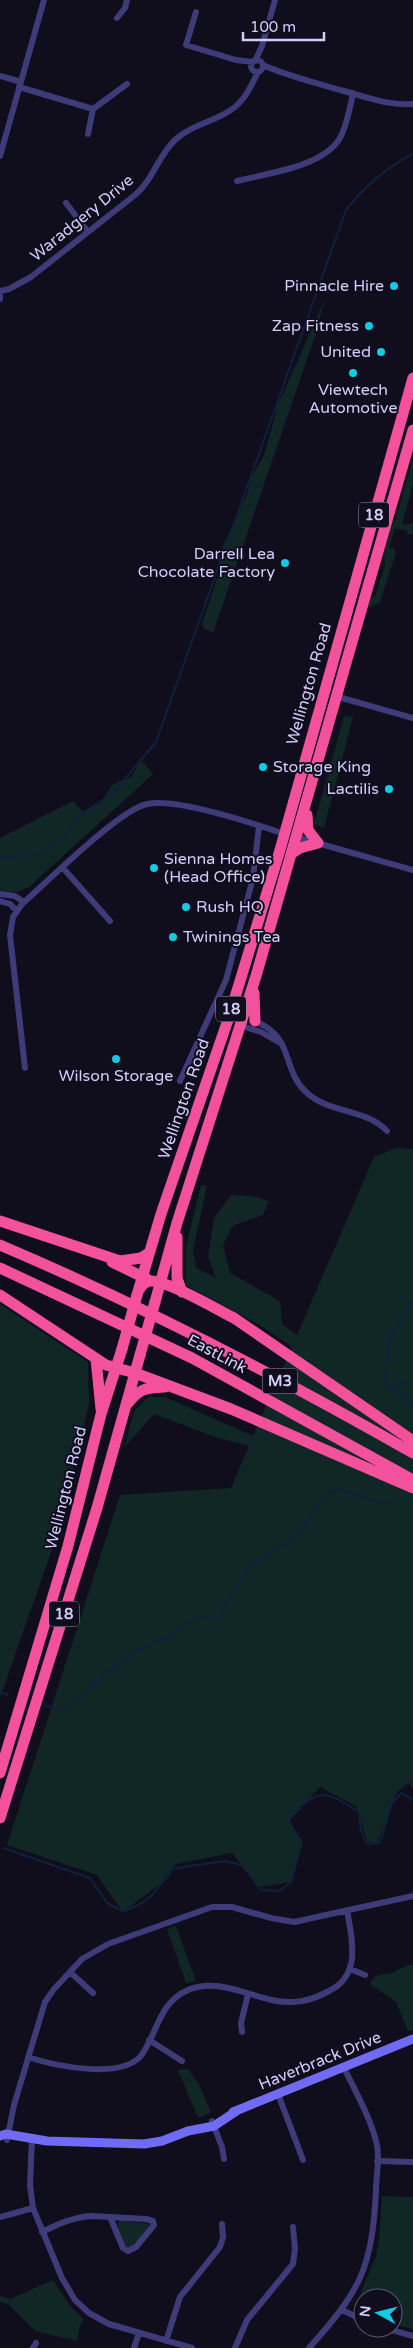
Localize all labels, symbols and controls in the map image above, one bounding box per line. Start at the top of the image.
scale bar [243,10,324,42]
text: 100 m [250,18,296,36]
street label: Waradgery Drive [26,170,138,266]
place label: Pinnacle Hire [284,276,384,296]
marker: Pinnacle Hire [388,280,400,292]
place label: Zap Fitness [272,316,359,336]
marker: Zap Fitness [363,320,375,332]
place label: United [320,342,371,362]
marker: United [375,346,387,358]
marker: Viewtech Automotive [347,367,359,379]
place label: Viewtech Automotive [308,380,398,418]
road number: 18 [359,502,389,528]
place label: Darrell Lea Chocolate Factory [138,544,275,582]
marker: Darrell Lea Chocolate Factory [279,557,291,569]
street label: Wellington Road [282,621,336,747]
place label: Storage King [273,757,371,777]
marker: Storage King [257,761,269,773]
place label: Lactilis [327,779,379,799]
marker: Lactilis [383,783,395,795]
place label: Sienna Homes (Head Office) [164,849,272,887]
marker: Sienna Homes (Head Office) [148,862,160,874]
place label: Rush HQ [196,897,264,917]
marker: Rush HQ [180,901,192,913]
place label: Twinings Tea [183,927,280,947]
marker: Twinings Tea [167,931,179,943]
road number: 18 [216,996,246,1022]
street label: Wellington Road [154,1036,214,1162]
marker: Wilson Storage [110,1053,122,1065]
place label: Wilson Storage [59,1066,173,1086]
street label: EastLink [184,1330,250,1378]
road number: M3 [262,1368,298,1394]
street label: Wellington Road [41,1424,91,1552]
road number: 18 [49,1602,79,1626]
street label: Haverbrack Drive [256,2027,384,2095]
north arrow [353,2288,403,2338]
text: N [356,2305,375,2318]

